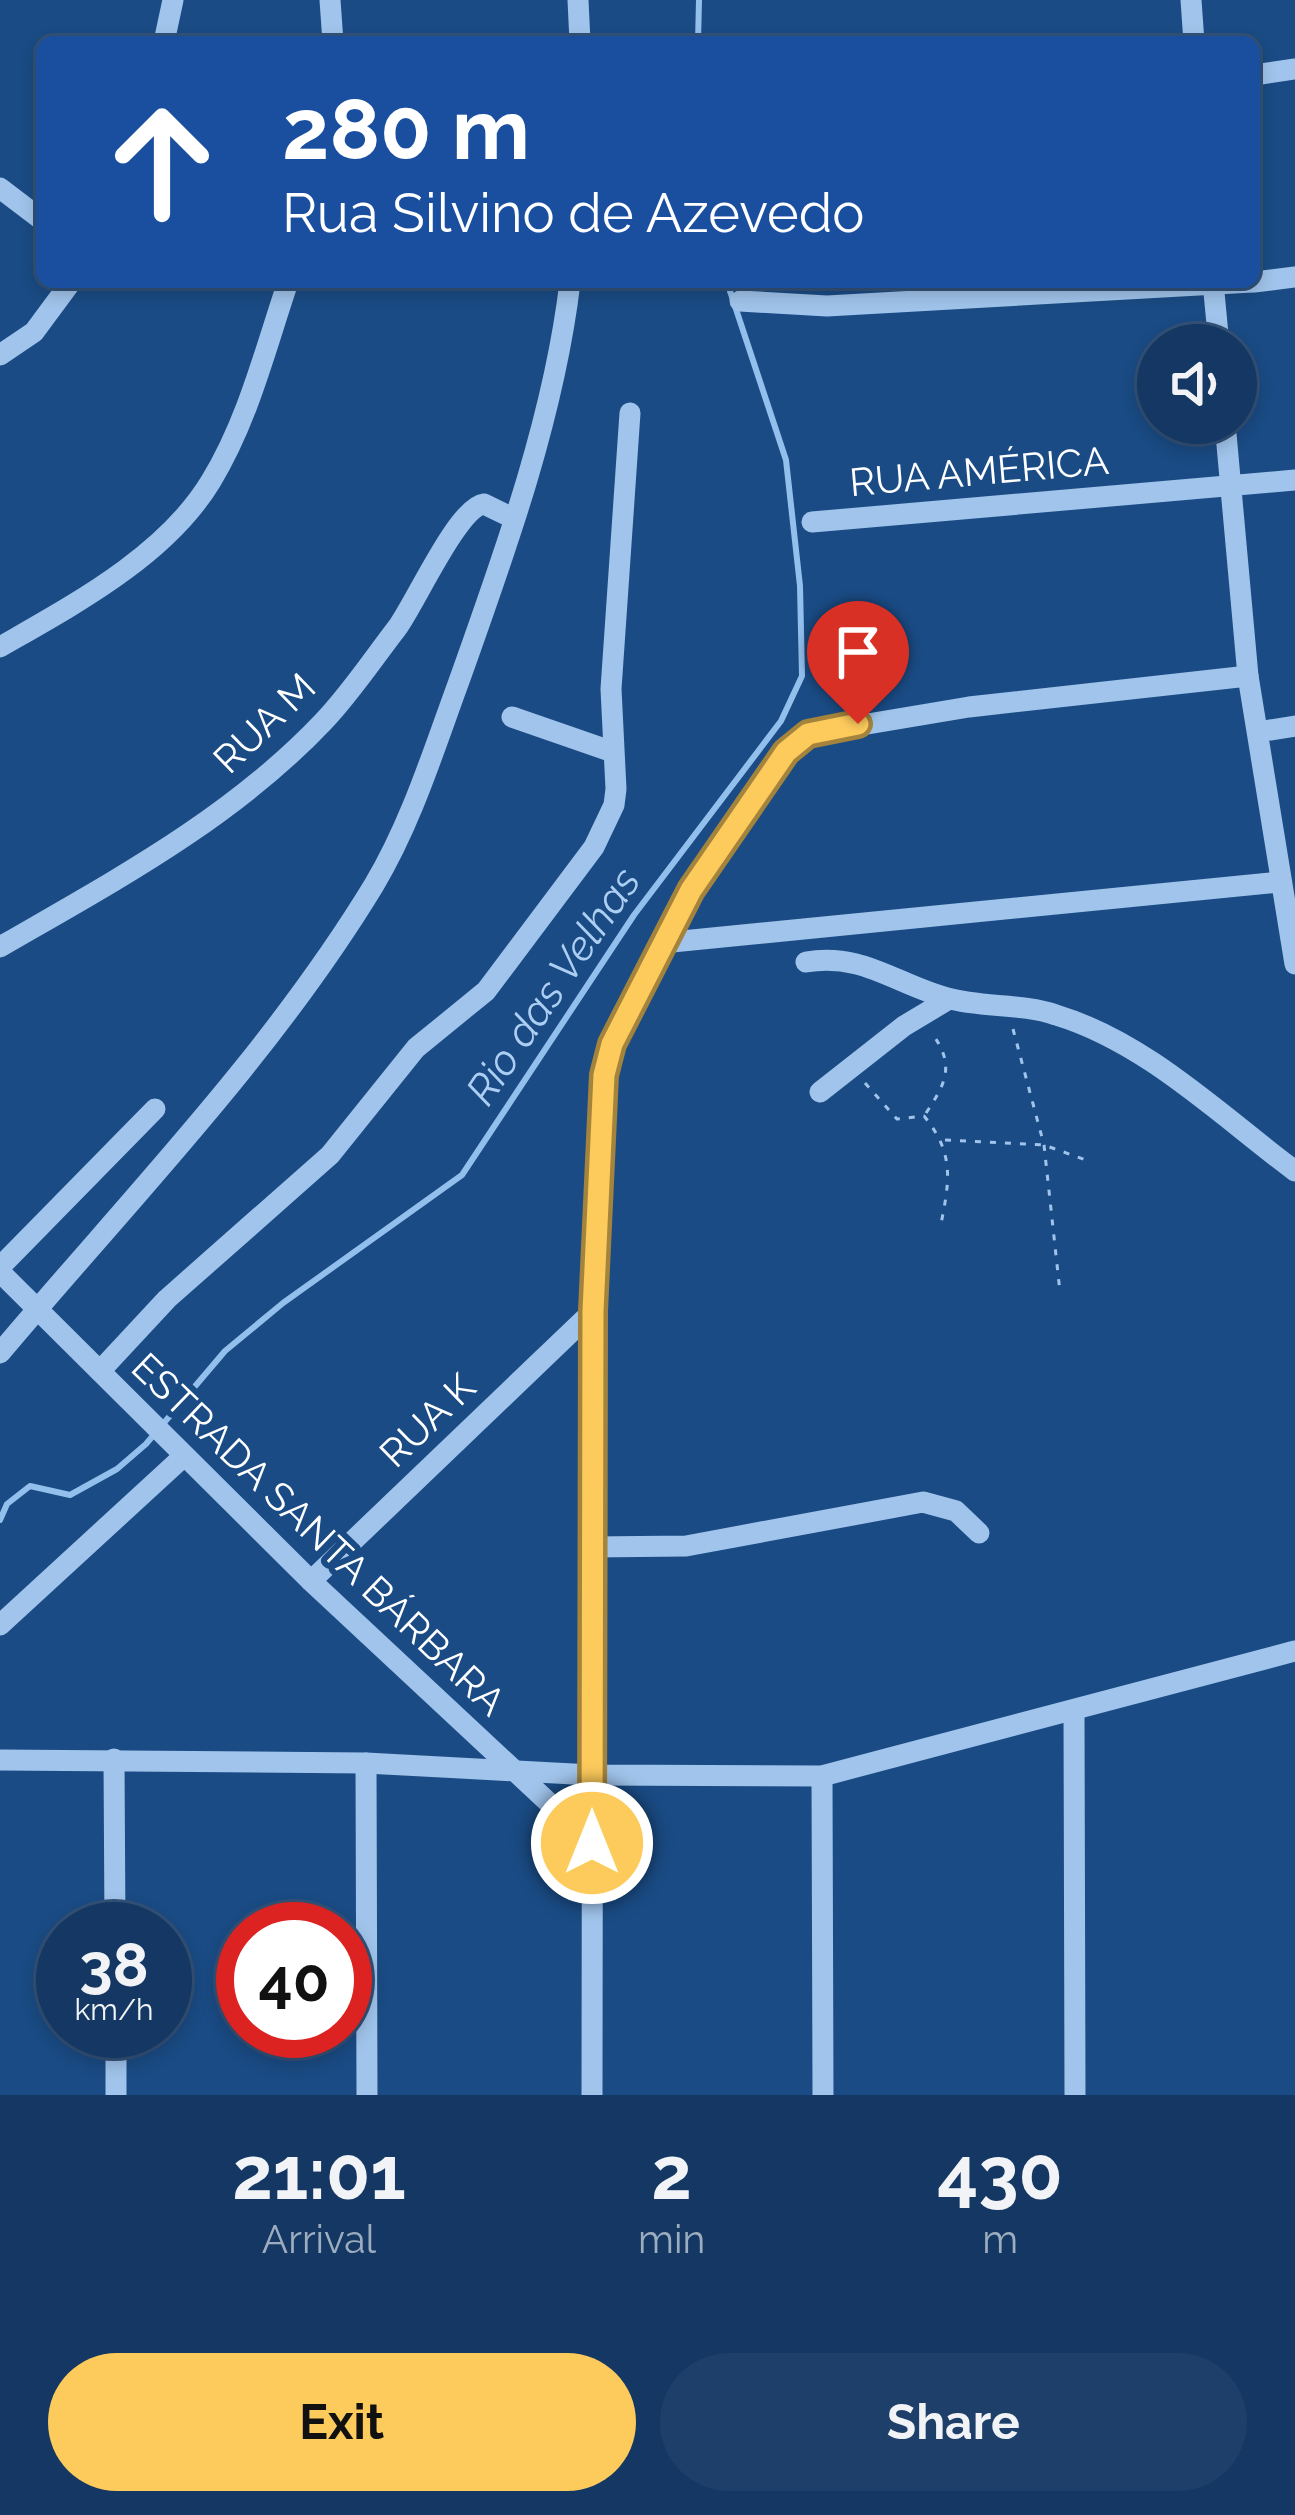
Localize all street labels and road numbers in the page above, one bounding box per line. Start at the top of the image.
street label: RUA AMÉRICA [848,437,1110,505]
street label: RUA M [204,664,324,782]
street label: ESTRADA SANTA BÁRBARA [123,1343,515,1725]
street label: RUA K [370,1363,485,1476]

